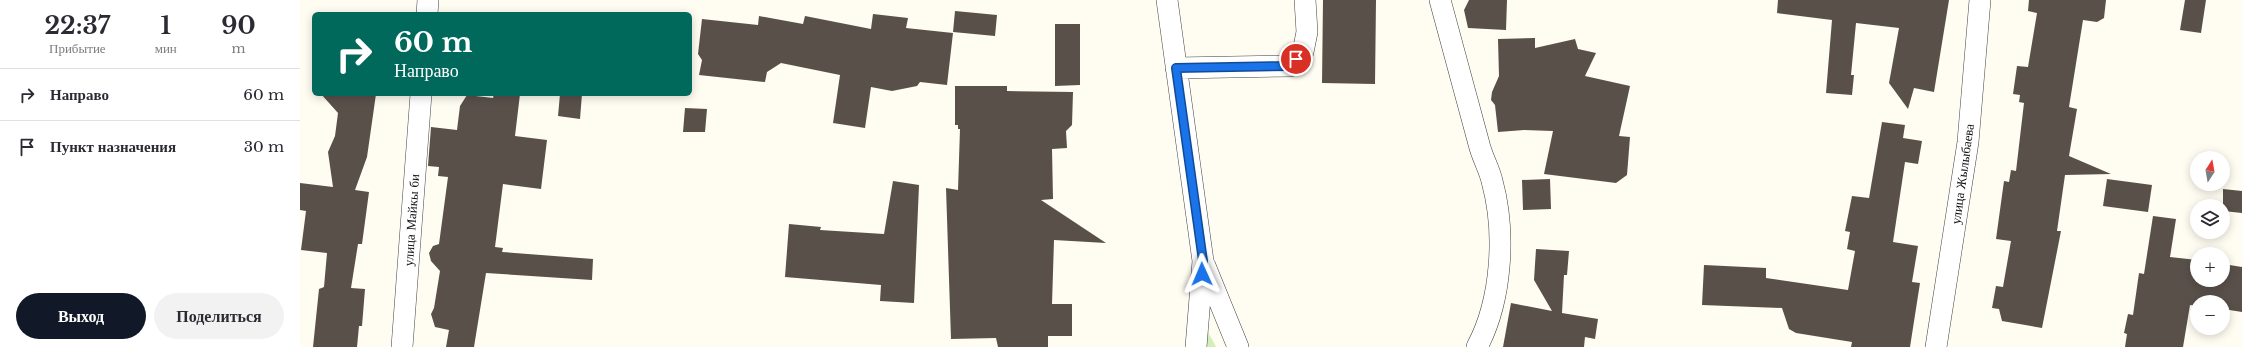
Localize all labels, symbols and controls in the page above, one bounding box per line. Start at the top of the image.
text: 22:37 [44,11,110,40]
text: 1 [160,11,171,40]
text: 90 [221,11,256,40]
text: 60 m [394,25,472,60]
icon: right [328,28,380,80]
text: Прибытие [49,40,106,57]
text: мин [155,40,177,57]
text: m [231,40,245,57]
pin [1279,42,1313,76]
icon: arrive [1285,48,1307,70]
text: Направо [394,60,459,82]
icon: right [16,84,38,106]
text: Направо [50,85,109,104]
text: 60 m [243,85,284,104]
street label: улица Жылыбаева [1947,122,1978,225]
icon: arrive [16,136,38,158]
text: Пункт назначения [50,137,176,156]
text: 30 m [244,137,284,156]
north arrow [2190,151,2230,191]
map controls [2190,151,2230,335]
street label: улица Майкы би [400,173,423,267]
button: layers [2190,199,2230,239]
button: + [2190,247,2230,287]
position arrow [1181,253,1223,295]
button: Выход [16,293,146,339]
button: Поделиться [154,293,284,339]
button: − [2190,295,2230,335]

